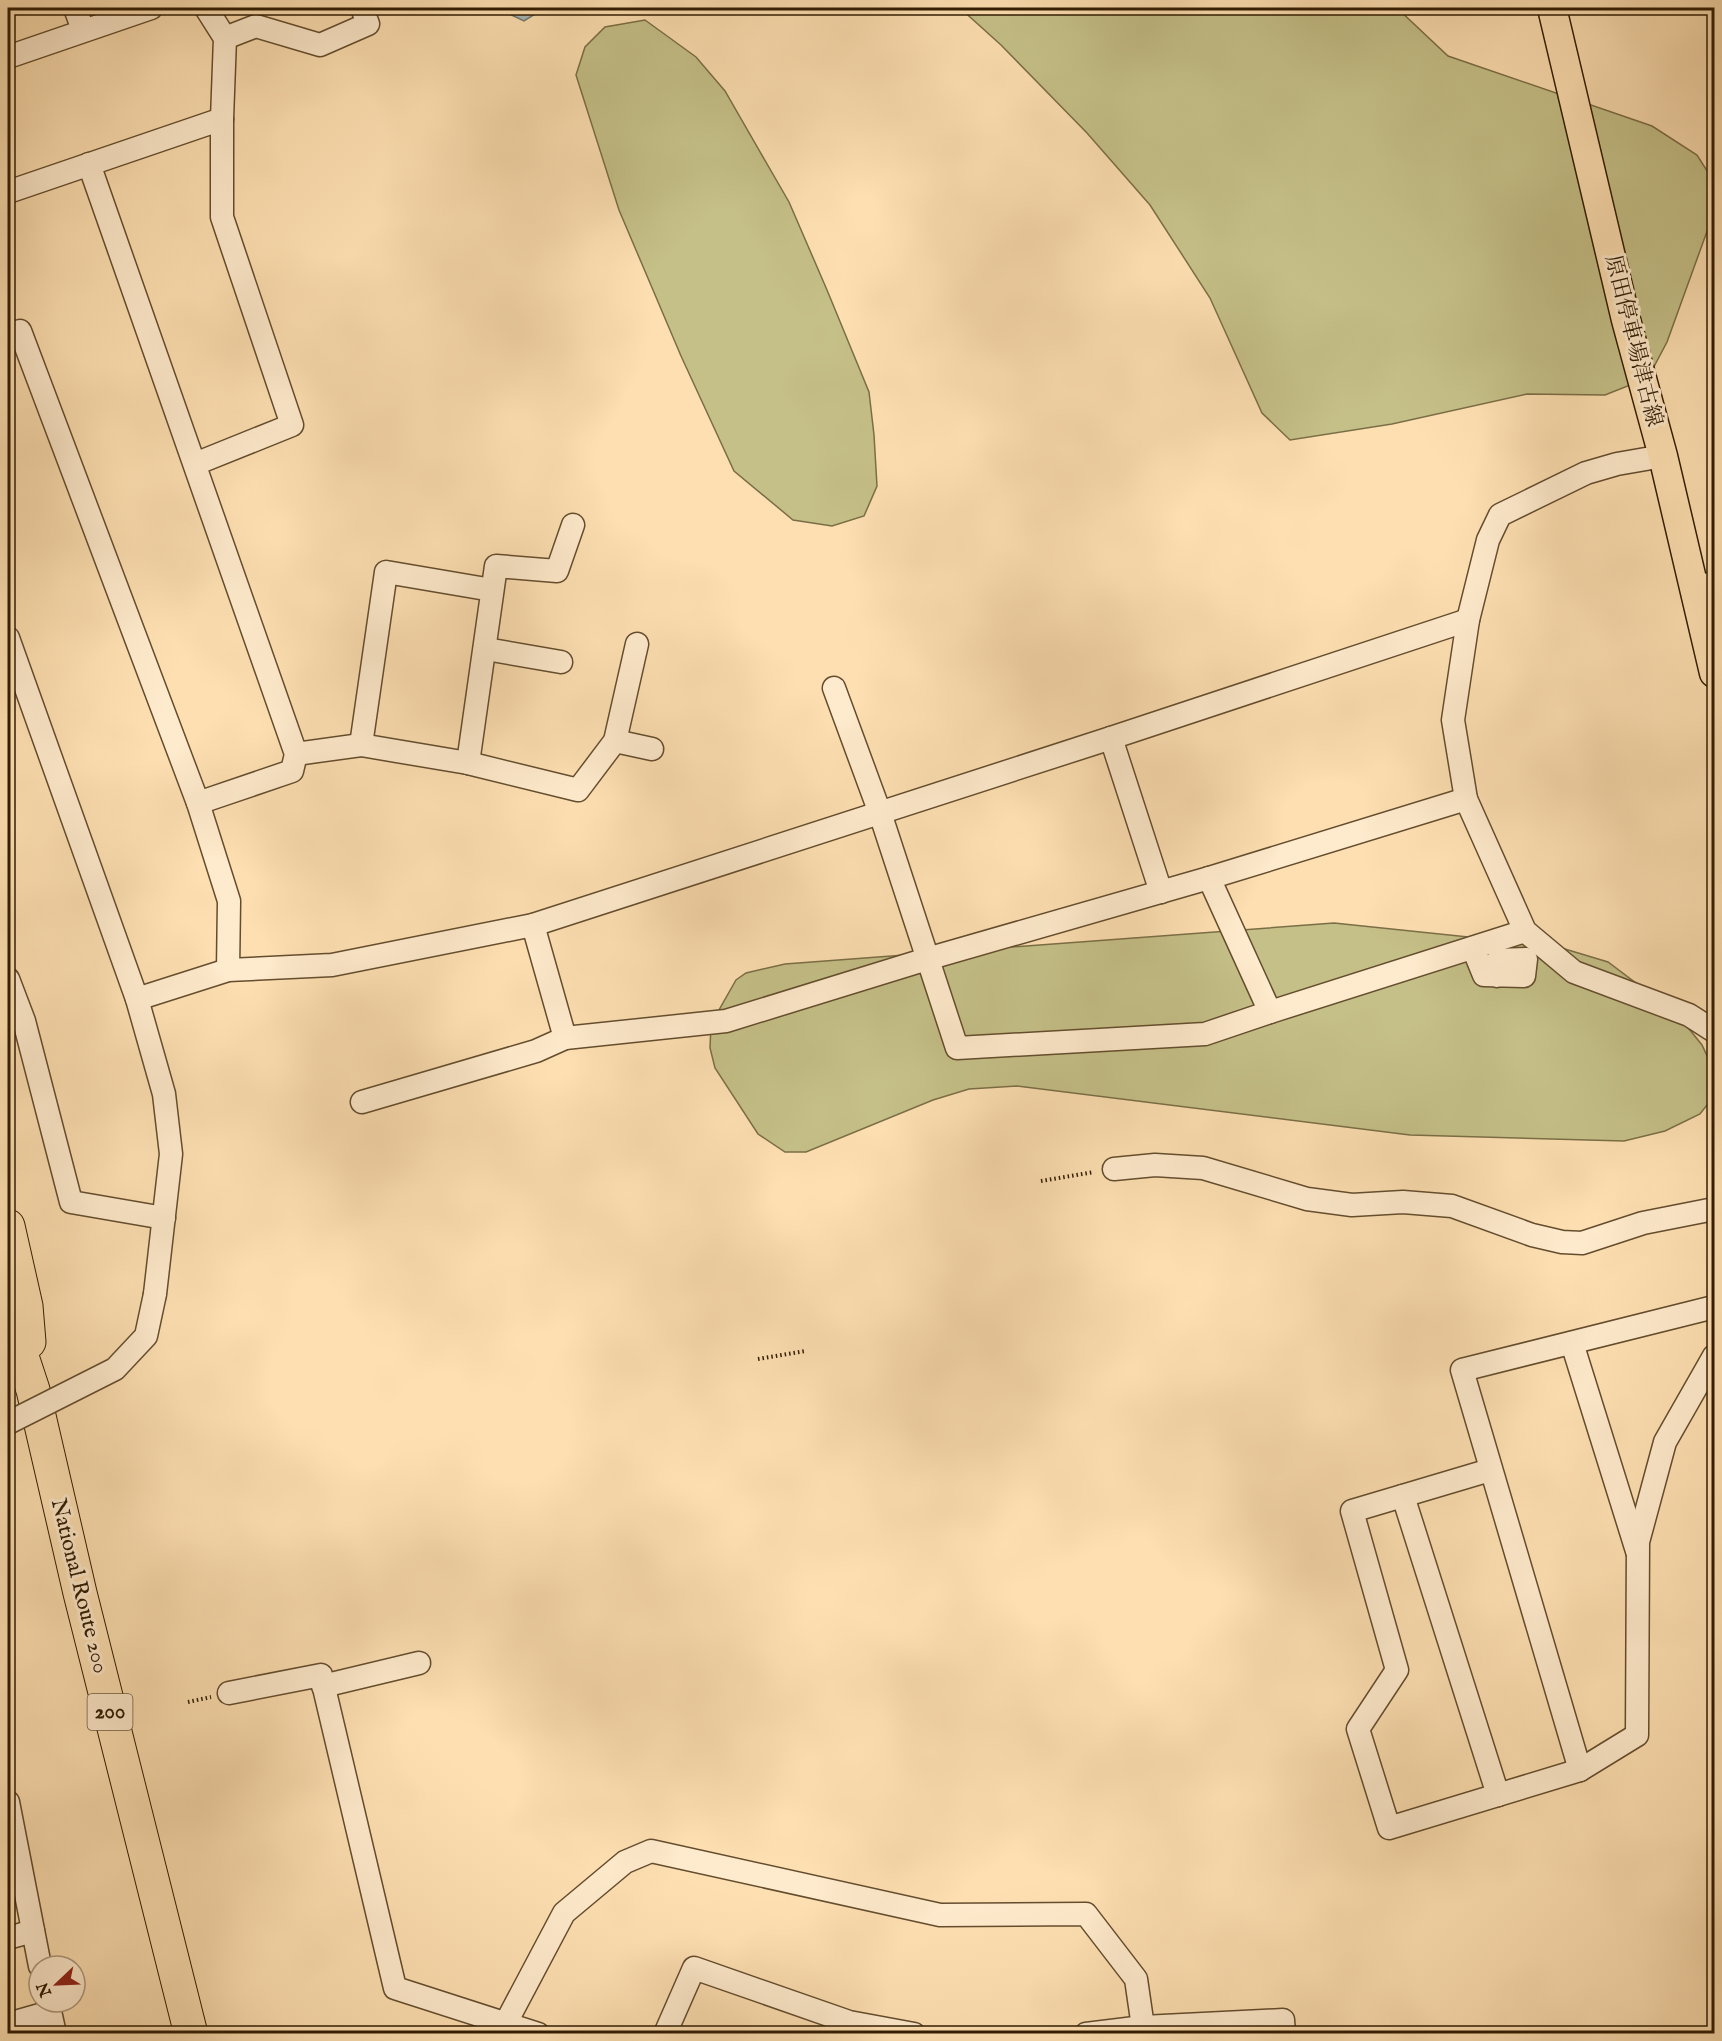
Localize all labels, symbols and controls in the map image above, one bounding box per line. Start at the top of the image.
street label: 原田停車場津古線 [1598,252,1668,430]
street label: National Route 200 [44,1496,114,1676]
road number: 200 [88,1694,132,1730]
north arrow [27,1954,87,2014]
text: N [33,1979,57,2000]

